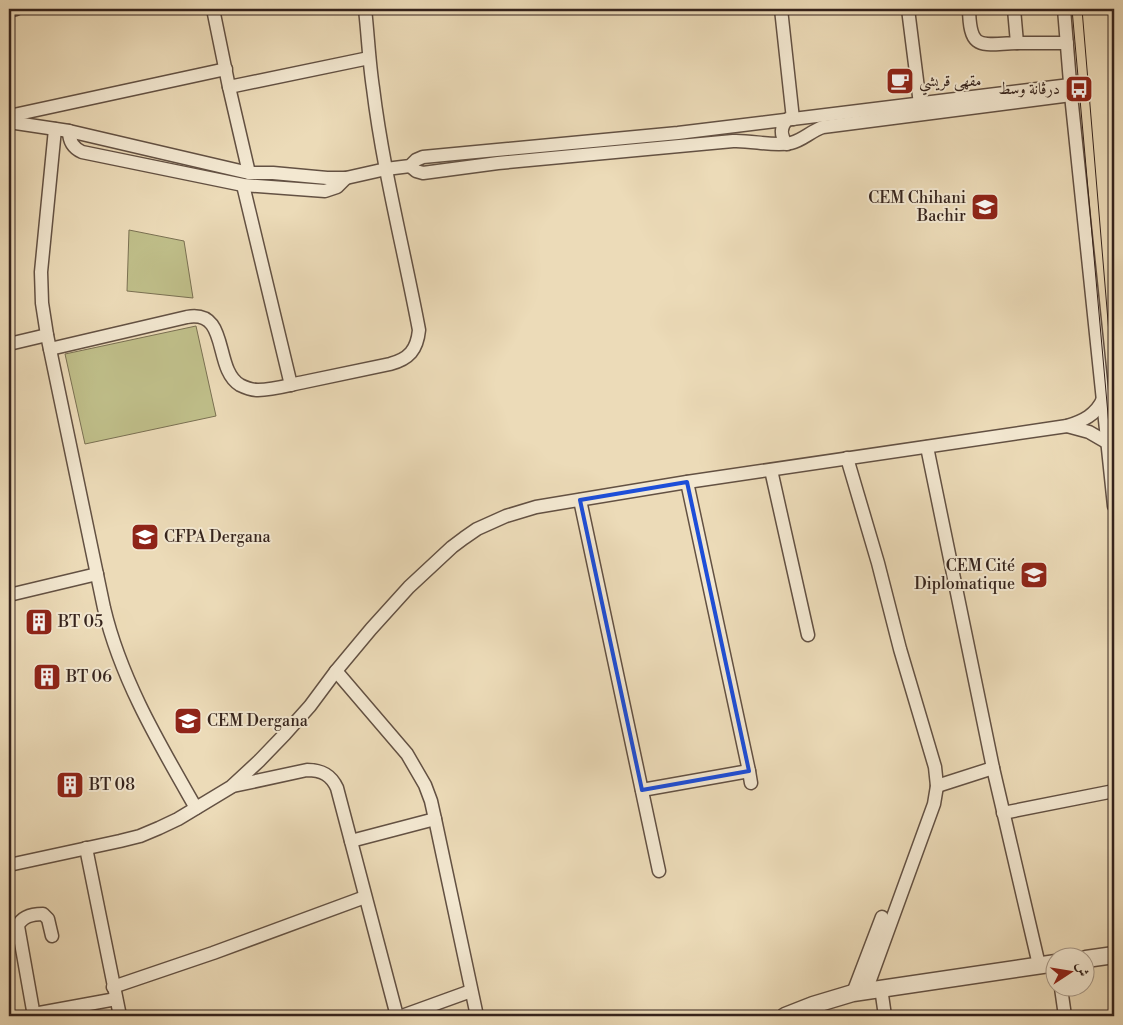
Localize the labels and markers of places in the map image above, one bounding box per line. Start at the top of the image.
cafe icon: مقهى قريشي [885,66,915,96]
place label: مقهى قريشي [919,71,982,96]
bus stop icon: درڨانة وسط [1064,74,1094,104]
place label: درڨانة وسط [998,79,1060,99]
place label: CEM Chihani Bachir [868,188,966,226]
school or university icon: CEM Chihani Bachir [970,192,1000,222]
school or university icon: CFPA Dergana [130,522,160,552]
place label: CFPA Dergana [164,527,271,547]
place label: CEM Cité Diplomatique [914,556,1015,594]
school or university icon: CEM Cité Diplomatique [1019,560,1049,590]
building icon: BT 05 [24,607,54,637]
place label: BT 05 [57,612,103,632]
building icon: BT 06 [32,662,62,692]
place label: BT 06 [65,667,112,687]
school or university icon: CEM Dergana [173,706,203,736]
place label: CEM Dergana [207,711,309,731]
building icon: BT 08 [55,770,85,800]
place label: BT 08 [88,775,135,795]

